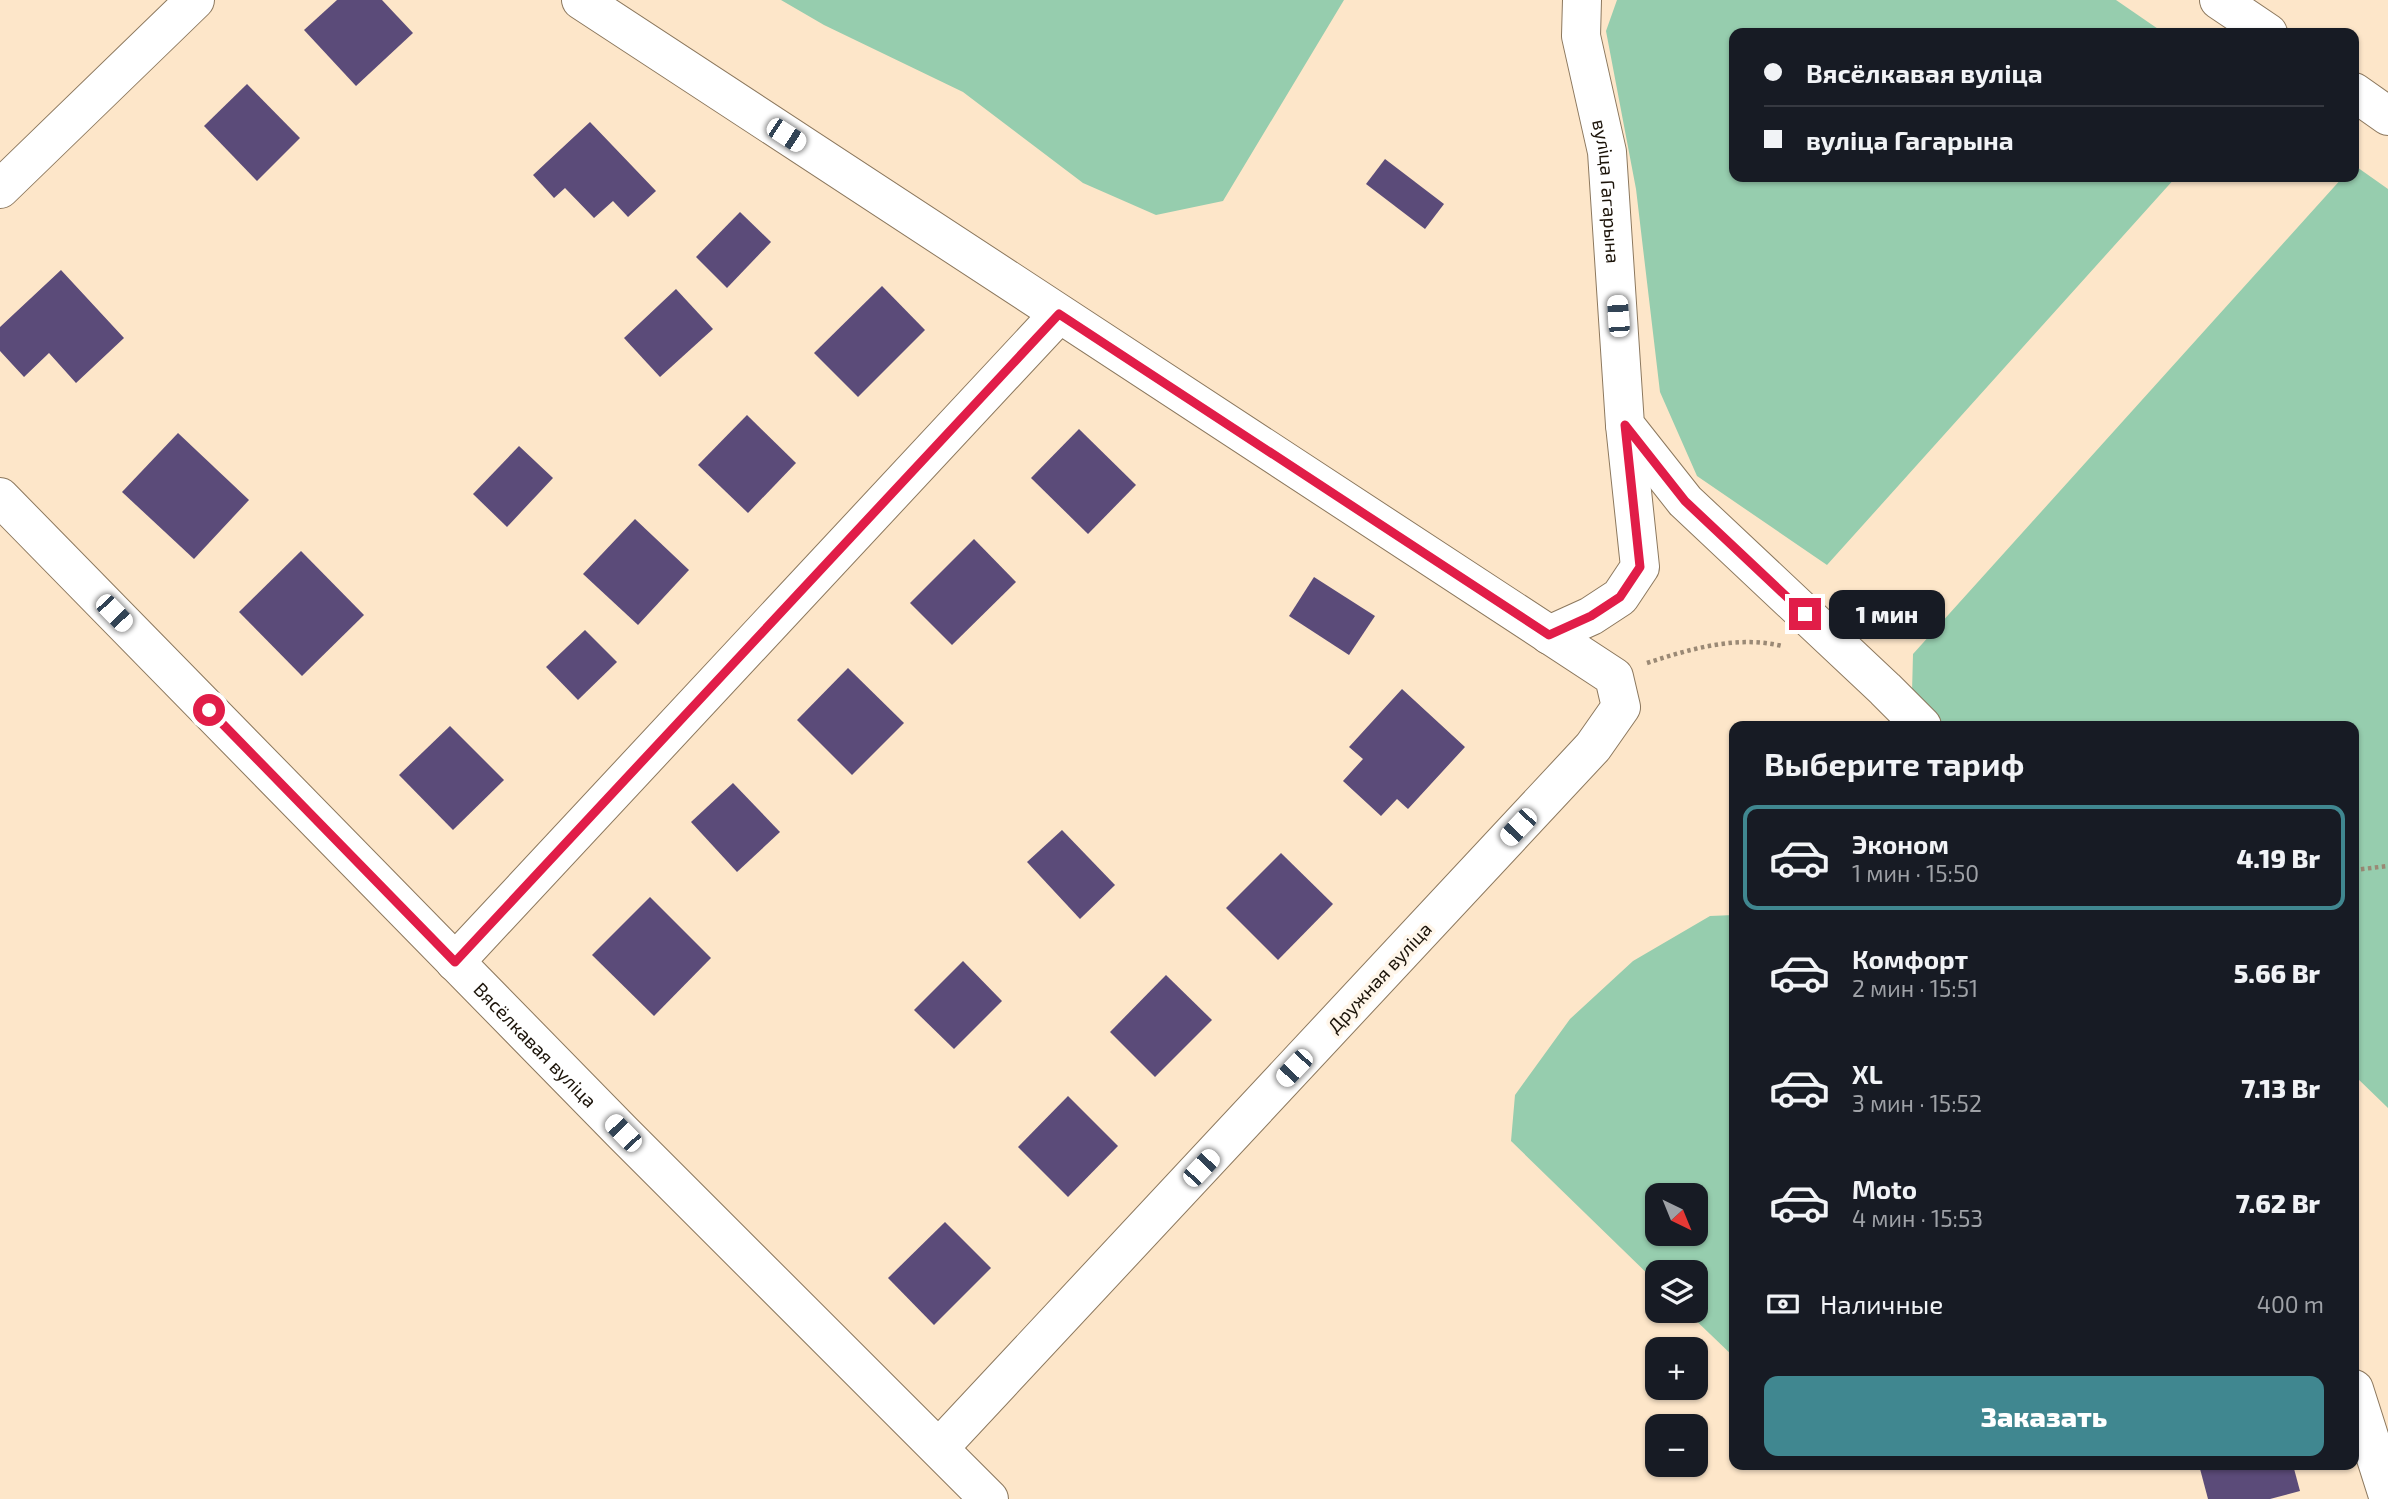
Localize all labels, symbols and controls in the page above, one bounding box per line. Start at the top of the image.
text: Вясёлкавая вуліца [1806,57,2043,88]
car [763,115,810,155]
street label: вуліца Гагарына [1588,117,1626,264]
text: вуліца Гагарына [1806,124,2014,155]
car [1607,294,1630,338]
callout: 1 мин [1829,590,1945,638]
car [92,591,137,635]
route end [1789,598,1821,630]
text: 1 мин [1856,600,1918,628]
route start [193,694,225,726]
text: Выберите тариф [1764,744,2024,782]
car [1496,804,1541,850]
icon: car [1768,826,1831,889]
text: Эконом [1852,828,1949,859]
text: 4.19 Br [2236,842,2320,873]
text: 1 мин · 15:50 [1852,859,1979,887]
street label: Дружная вуліца [1322,917,1437,1038]
icon: car [1768,941,1831,1004]
text: Комфорт [1852,943,1968,974]
text: 5.66 Br [2234,957,2320,988]
text: 2 мин · 15:51 [1852,974,1978,1002]
street label: Вясёлкавая вуліца [470,977,602,1111]
car [1272,1045,1317,1091]
icon: car [1768,1056,1831,1119]
text: XL [1852,1058,1883,1089]
text: 7.13 Br [2241,1072,2320,1103]
text: 3 мин · 15:52 [1852,1089,1982,1117]
car [601,1111,646,1155]
car [1179,1145,1224,1191]
icon: car [1768,1171,1831,1234]
text: Moto [1852,1173,1917,1204]
north arrow [1645,1183,1708,1246]
map controls [1645,1183,1708,1477]
text: 7.62 Br [2236,1187,2320,1218]
text: 4 мин · 15:53 [1852,1204,1983,1232]
button: layers [1645,1260,1708,1323]
icon: cash [1764,1285,1802,1323]
text: Наличные [1820,1288,1943,1319]
text: 400 m [2257,1290,2324,1318]
button: + [1645,1337,1708,1400]
button: Заказать [1764,1376,2324,1456]
button: − [1645,1414,1708,1477]

